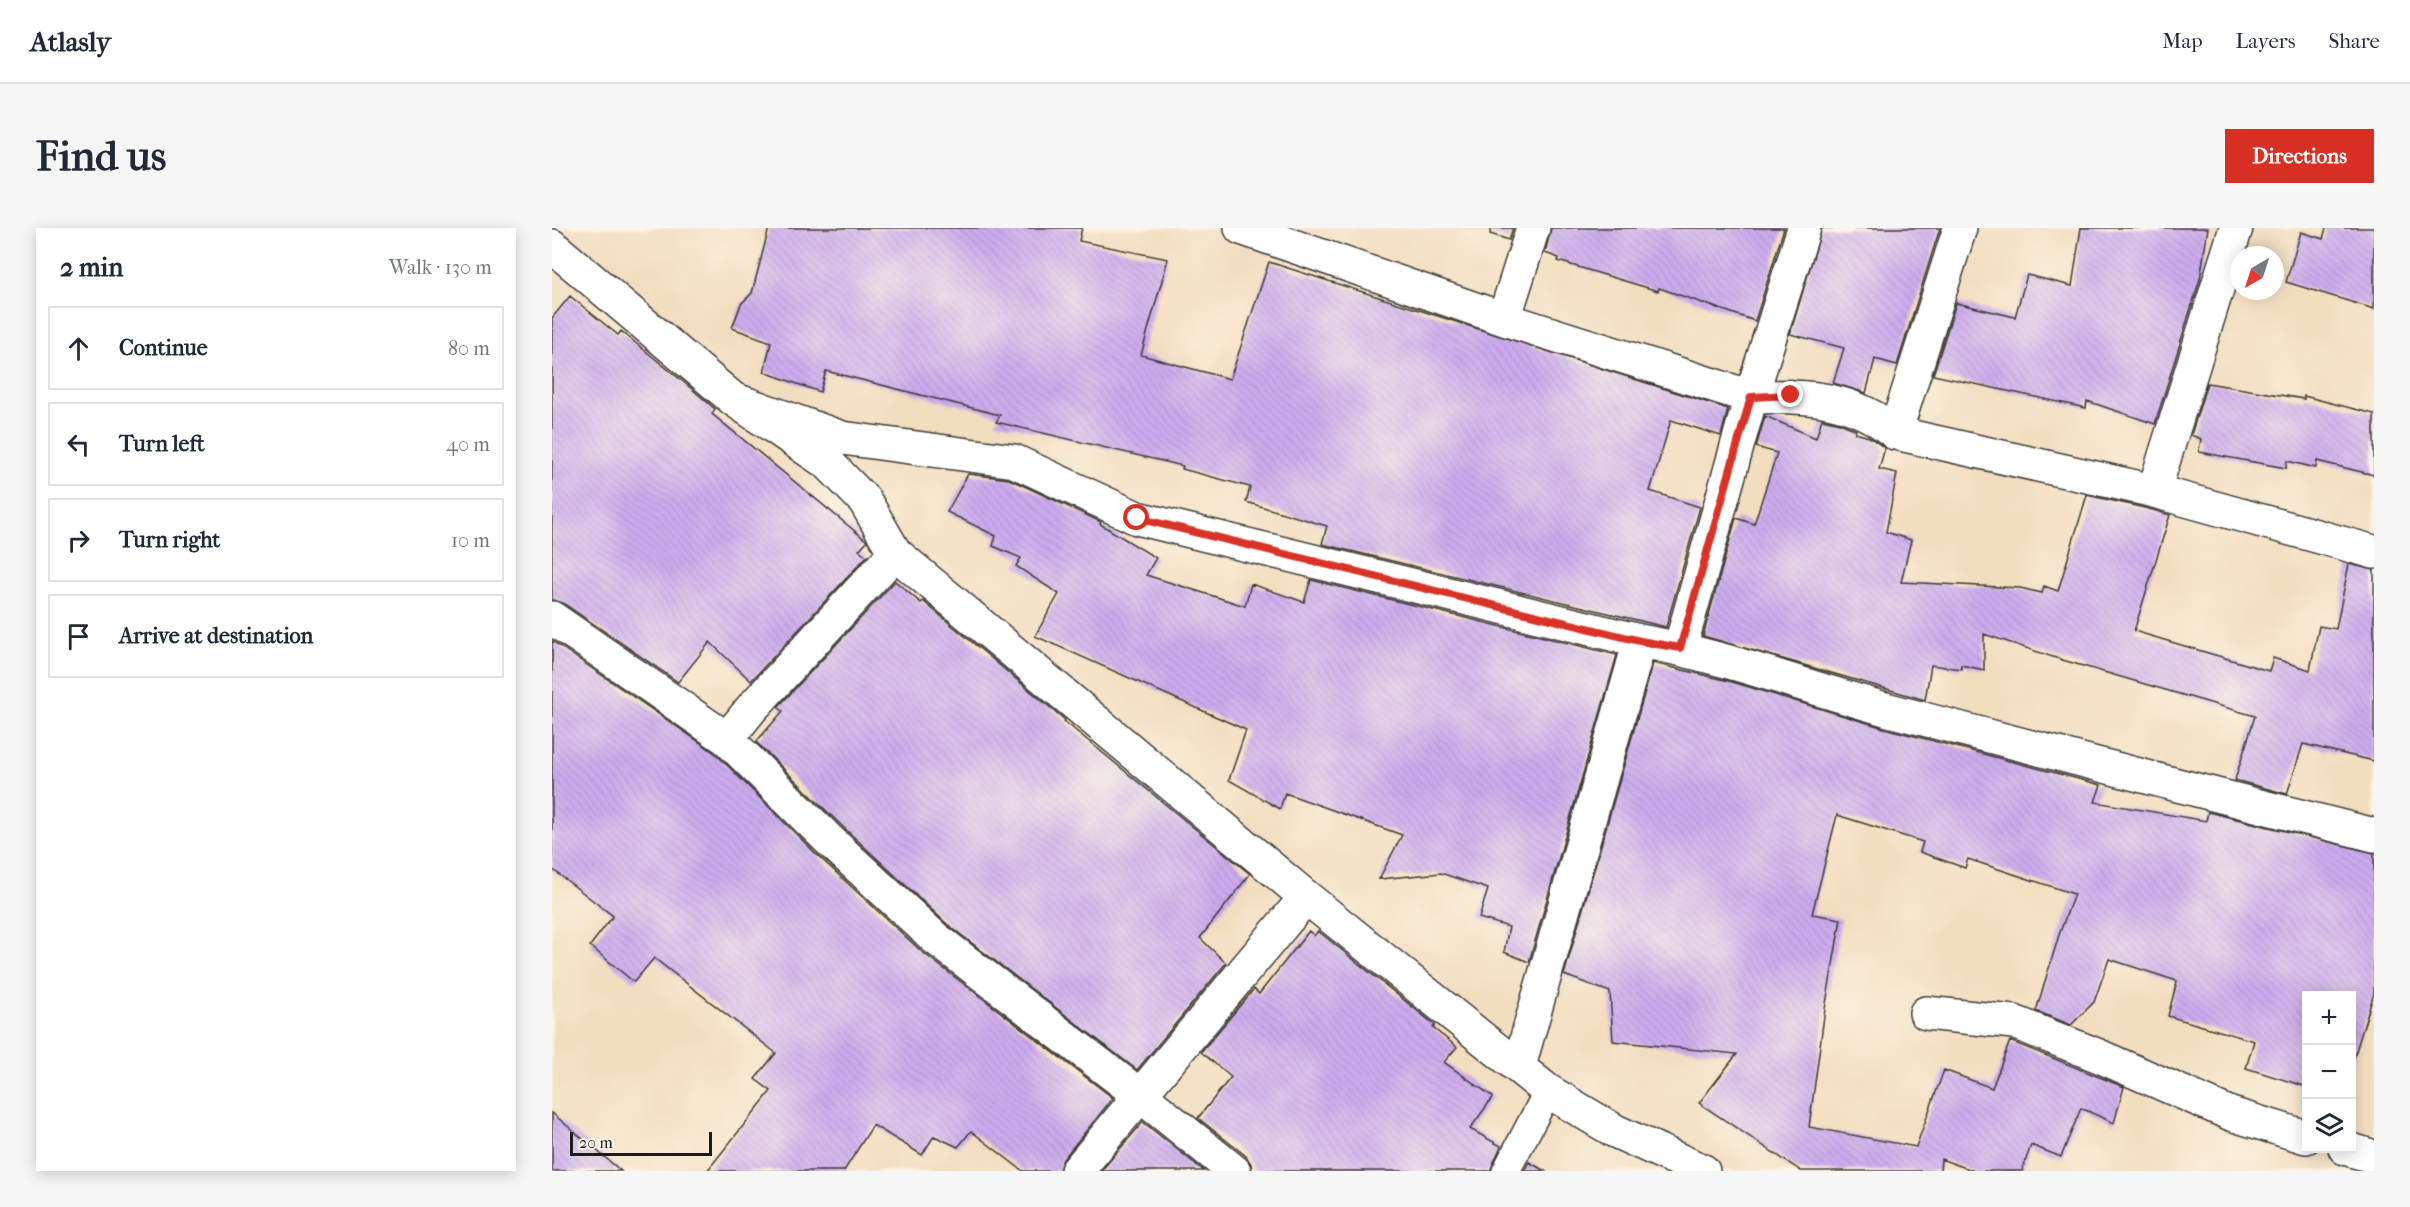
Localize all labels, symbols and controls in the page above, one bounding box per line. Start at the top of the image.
text: Atlasly [30,25,111,58]
text: Map [2162,29,2203,53]
text: Layers [2236,29,2295,53]
text: Share [2328,29,2380,53]
button: Directions [2225,129,2374,183]
text: Find us [36,132,166,181]
north arrow [2230,246,2284,300]
text: 2 min [60,252,123,283]
text: Walk · 130 m [389,256,492,279]
icon: ahead [62,332,95,365]
text: Continue [119,335,208,361]
text: 80 m [448,337,490,360]
route end [1777,381,1803,407]
icon: left [62,428,95,461]
text: Turn left [119,431,205,457]
text: 40 m [446,433,490,456]
route start [1123,504,1149,530]
icon: right [62,524,95,557]
text: Turn right [119,527,220,553]
text: 10 m [451,529,490,552]
icon: arrive [62,620,95,653]
text: Arrive at destination [119,623,313,649]
map controls [2302,991,2356,1153]
button: + [2302,991,2356,1045]
button: − [2302,1045,2356,1099]
button: layers [2302,1099,2356,1153]
scale bar [570,1129,712,1156]
text: 20 m [579,1133,613,1152]

